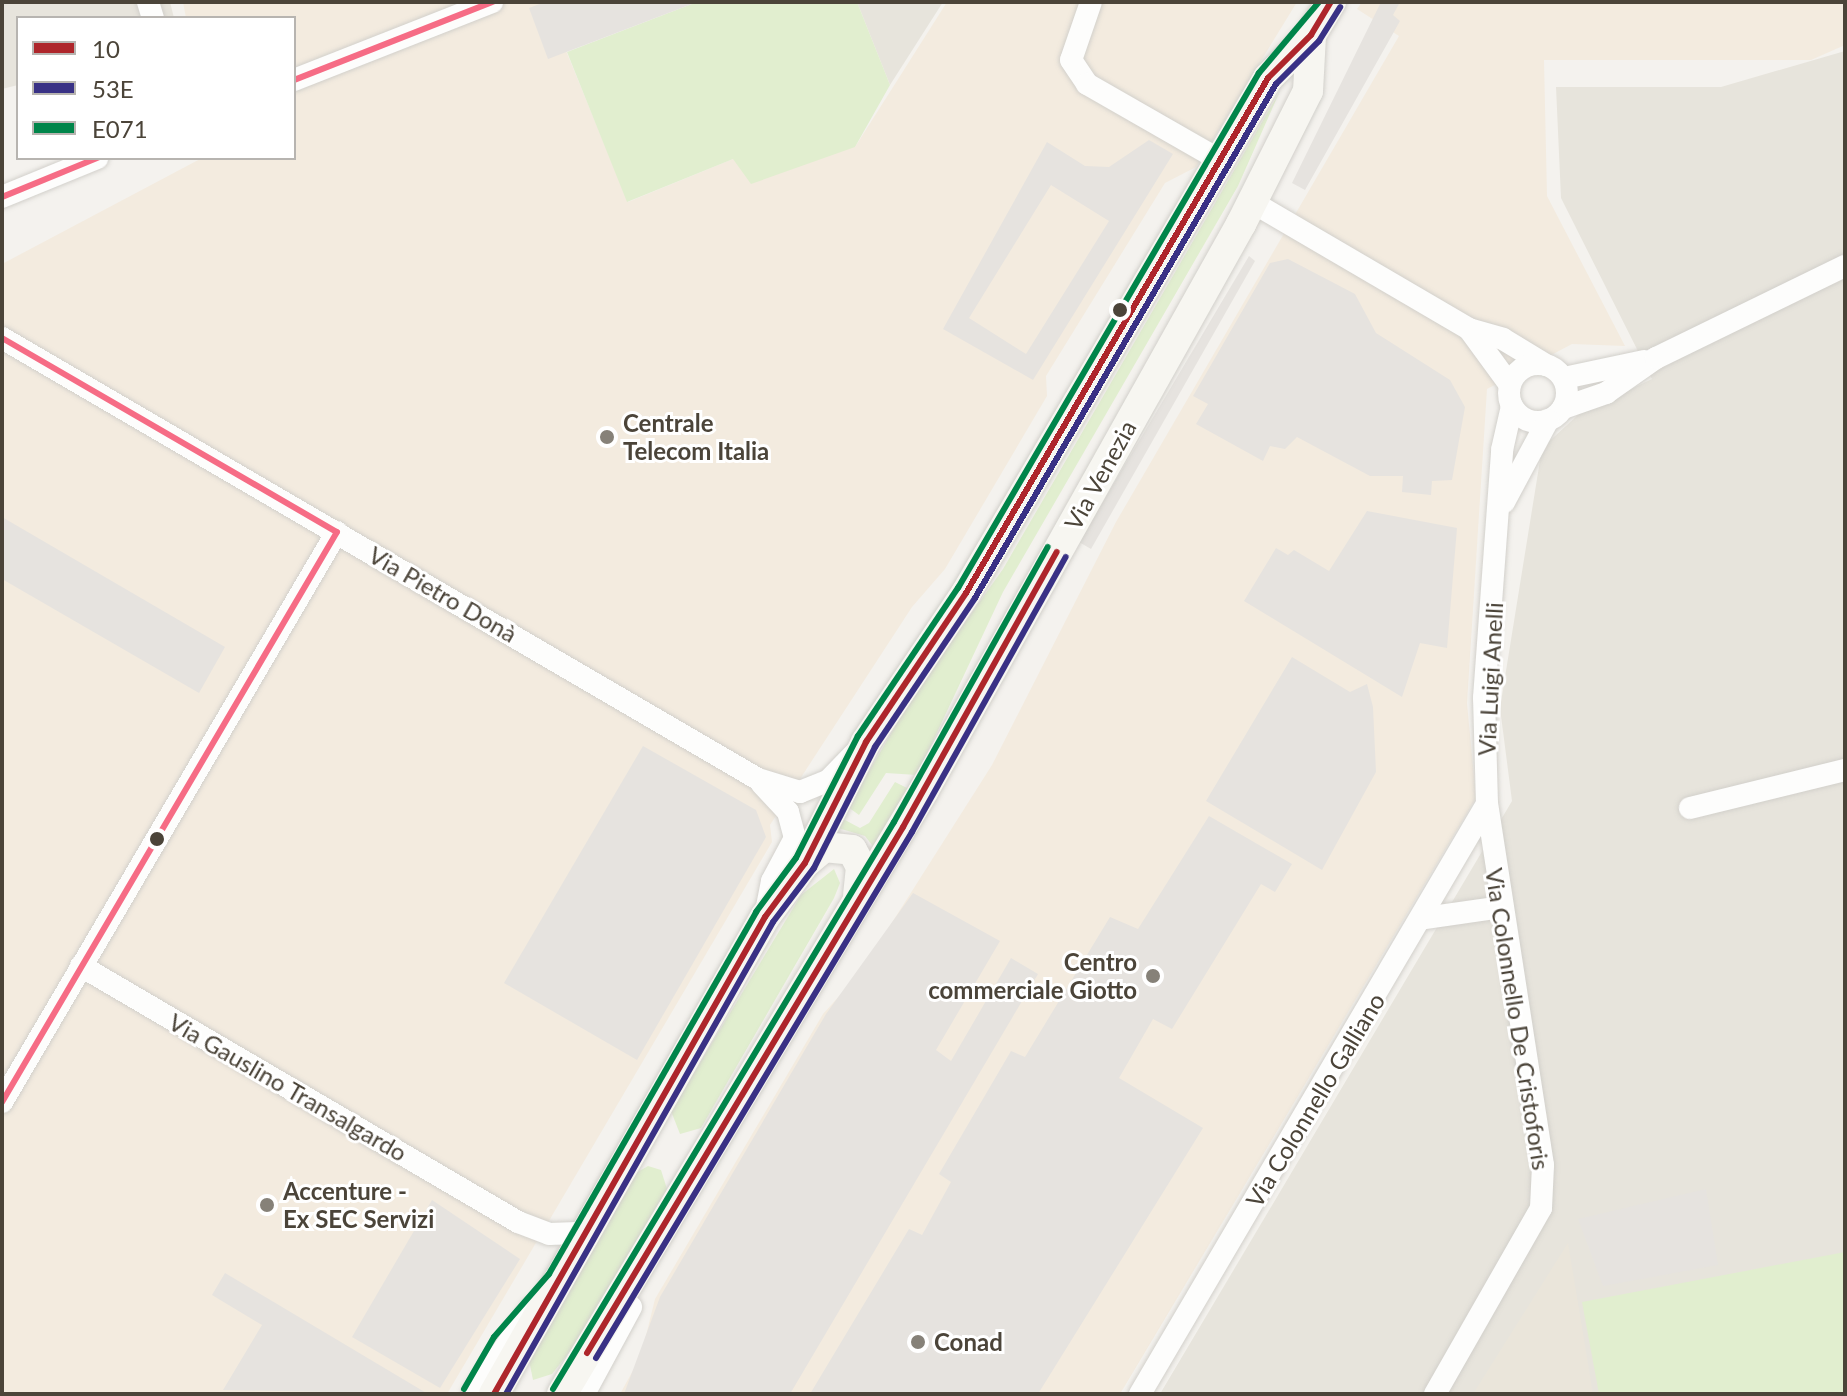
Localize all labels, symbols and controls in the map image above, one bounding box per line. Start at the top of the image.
legend [16,16,296,160]
text: 10 [92,34,120,63]
text: 53E [92,74,134,103]
text: E071 [92,114,148,143]
unlabelled marker [1112,302,1128,318]
place label: Centrale Telecom Italia [623,409,769,465]
street label: Via Venezia [1058,415,1142,535]
marker: Centrale Telecom Italia [598,428,616,446]
street label: Via Pietro Donà [364,540,522,648]
street label: Via Luigi Anelli [1472,601,1508,757]
unlabelled marker [149,831,165,847]
street label: Via Colonnello De Cristoforis [1480,866,1556,1172]
place label: Centro commerciale Giotto [928,948,1137,1004]
marker: Centro commerciale Giotto [1144,967,1162,985]
street label: Via Colonnello Galliano [1240,988,1390,1212]
street label: Via Gauslino Transalgardo [163,1007,413,1167]
place label: Accenture - Ex SEC Servizi [283,1177,434,1233]
marker: Accenture - Ex SEC Servizi [258,1196,276,1214]
place label: Conad [934,1328,1003,1356]
marker: Conad [909,1333,927,1351]

